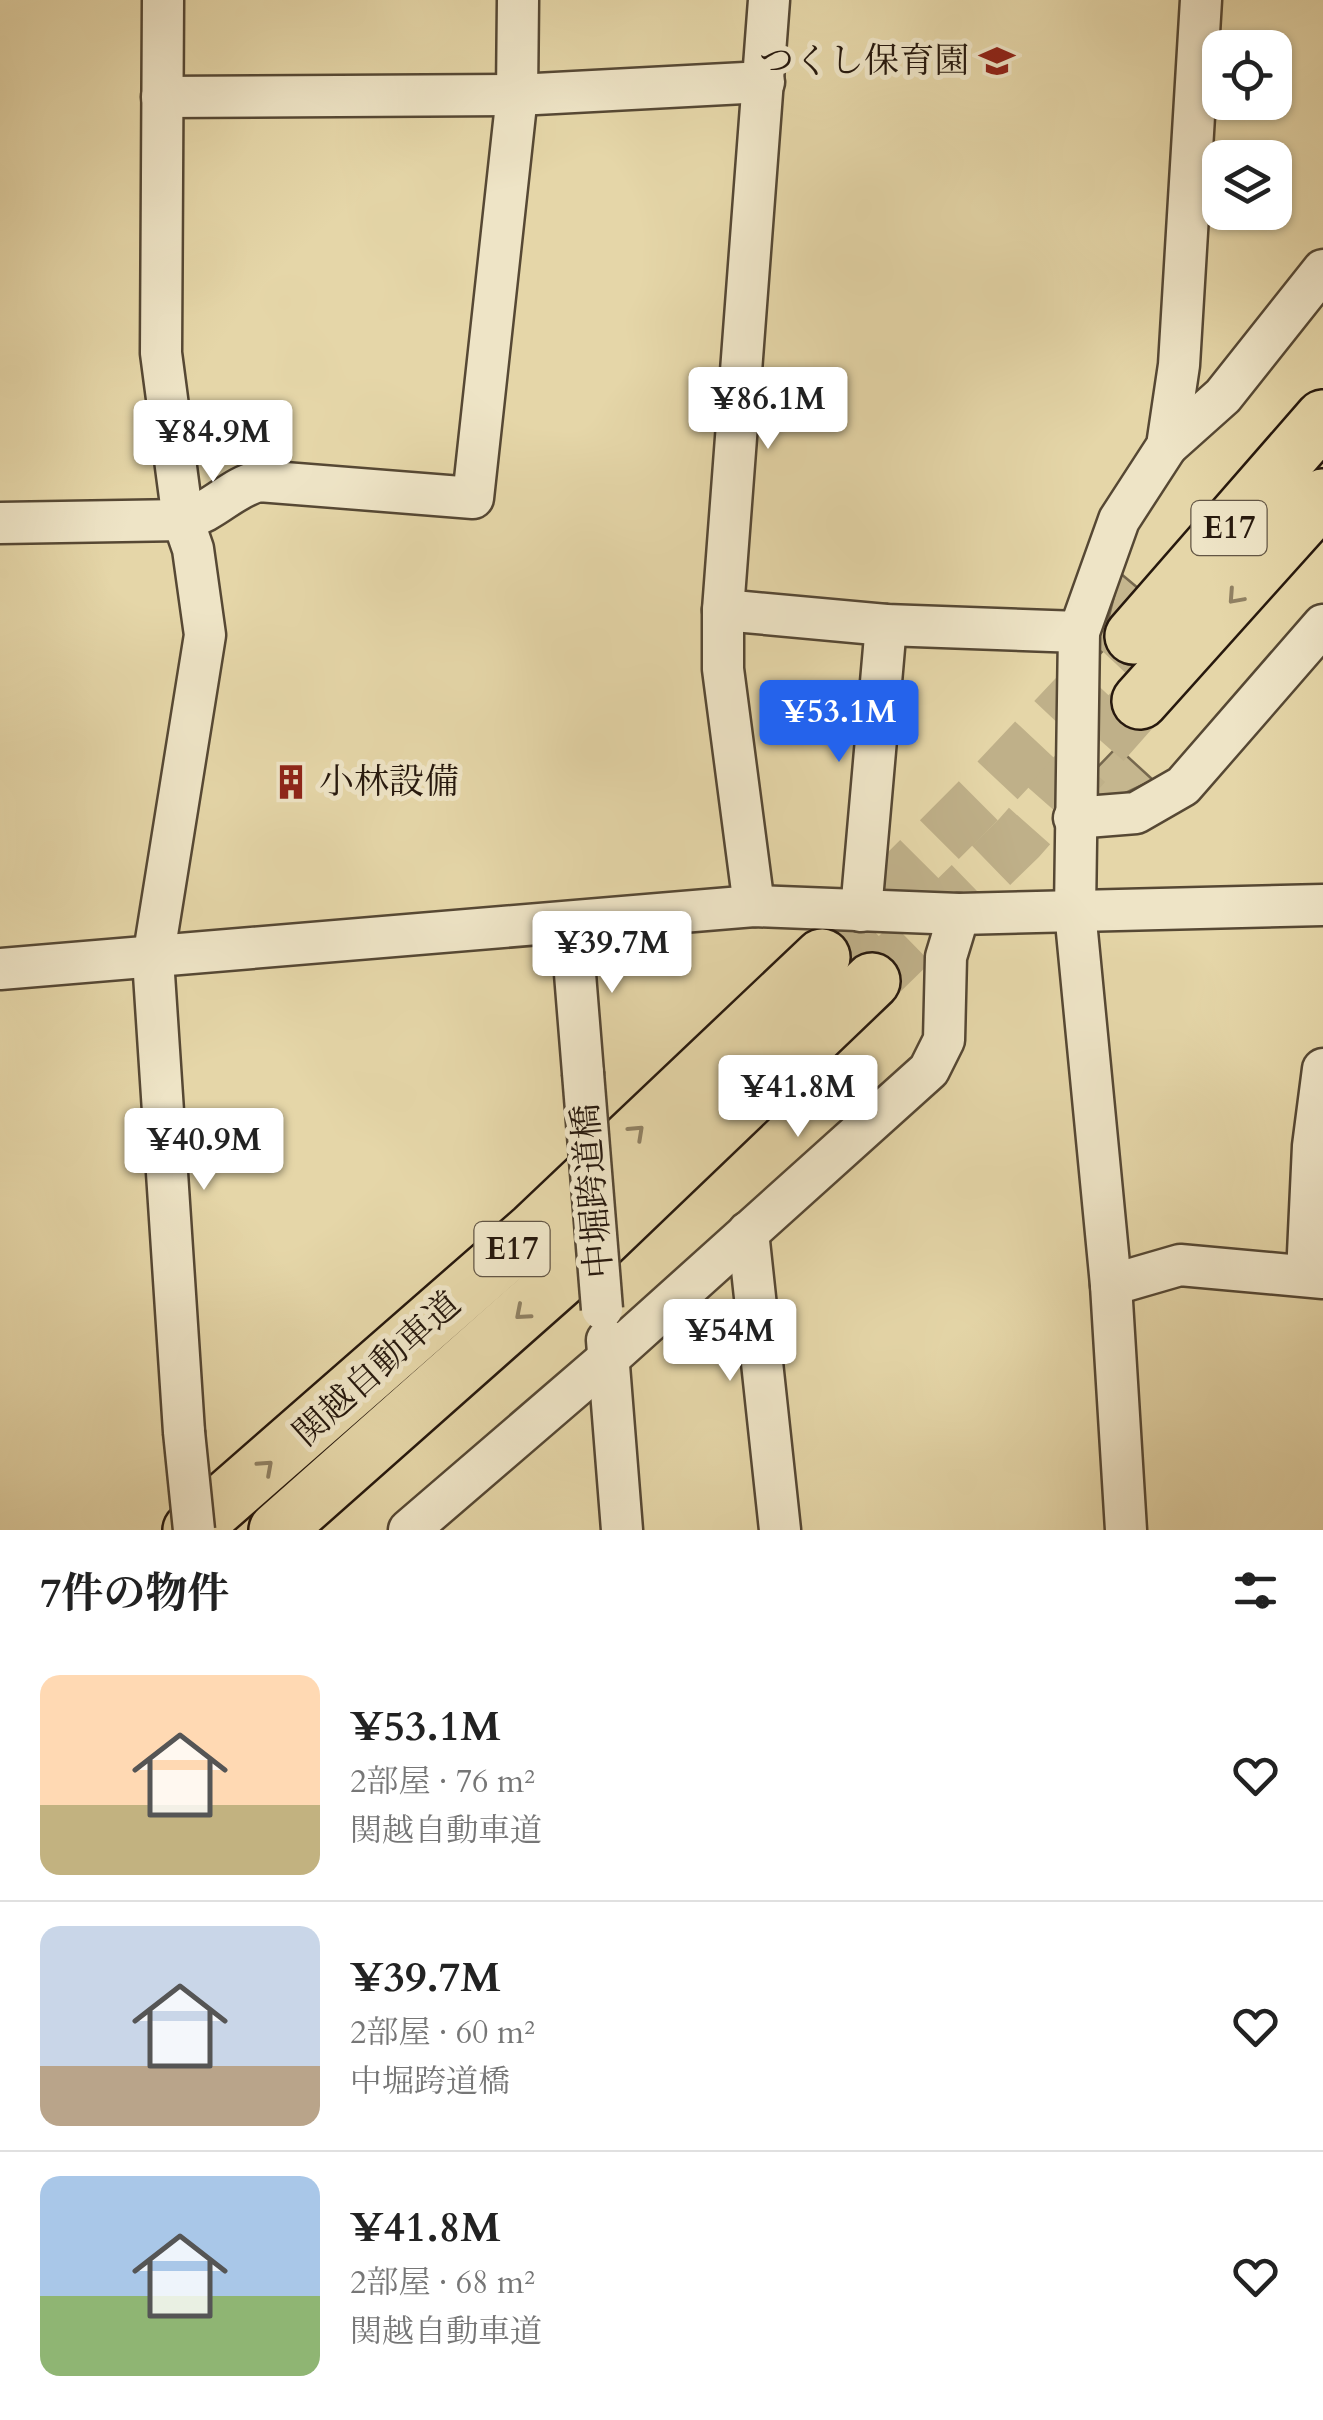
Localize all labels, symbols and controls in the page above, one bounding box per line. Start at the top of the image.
map controls [1202,30,1292,230]
button: locate [1202,30,1292,120]
place label: つくし保育園 [759,37,969,85]
school or university icon: つくし保育園 [978,42,1016,80]
button: layers [1202,140,1292,230]
pin: ¥86.1M [687,367,849,452]
text: ¥86.1M [710,377,826,421]
pin: ¥84.9M [132,400,294,485]
text: ¥84.9M [155,410,271,454]
road number: E17 [1192,501,1266,555]
one-way arrow [1229,585,1247,603]
pin: ¥53.1M [758,680,920,765]
text: ¥53.1M [781,690,897,734]
place label: 小林設備 [319,758,459,806]
building icon: 小林設備 [272,763,310,801]
pin: ¥39.7M [531,911,693,996]
text: ¥39.7M [554,921,670,965]
pin: ¥41.8M [717,1055,879,1140]
text: ¥41.8M [740,1065,856,1109]
street label: 中堀跨道橋 [561,1102,625,1280]
pin: ¥40.9M [123,1108,285,1193]
text: ¥40.9M [146,1118,262,1162]
one-way arrow [625,1126,644,1144]
road number: E17 [474,1222,550,1276]
street label: 関越自動車道 [283,1281,471,1457]
pin: ¥54M [671,1299,789,1384]
one-way arrow [515,1301,534,1319]
text: ¥54M [685,1309,775,1353]
one-way arrow [254,1461,273,1479]
icon: filters [1228,1563,1283,1618]
text: 7件の物件 [40,1565,230,1622]
text: ¥53.1M [350,1698,501,1755]
icon: home [120,1715,240,1835]
icon: heart [1228,1748,1283,1803]
text: 2部屋 · 76 m² [350,1760,535,1804]
text: 関越自動車道 [350,1809,542,1853]
text: ¥39.7M [350,1949,501,2006]
icon: home [120,1966,240,2086]
icon: heart [1228,1999,1283,2054]
text: 2部屋 · 60 m² [350,2011,535,2055]
text: 中堀跨道橋 [350,2060,510,2104]
text: ¥41.8M [350,2199,501,2256]
icon: home [120,2216,240,2336]
icon: heart [1228,2249,1283,2304]
text: 2部屋 · 68 m² [350,2261,535,2305]
text: 関越自動車道 [350,2310,542,2354]

